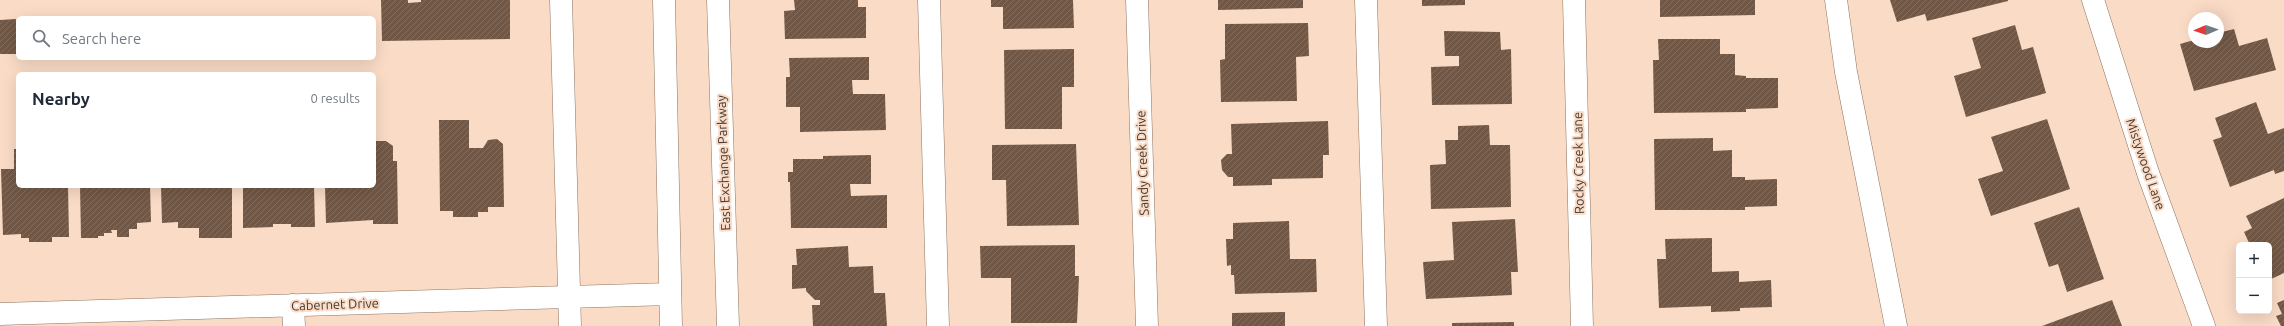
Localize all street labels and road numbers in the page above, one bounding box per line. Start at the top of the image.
street label: East Exchange Parkway [714,95,732,231]
street label: Sandy Creek Drive [1133,110,1151,216]
street label: Rocky Creek Lane [1570,112,1586,214]
street label: Mistywood Lane [2124,117,2168,211]
street label: Cabernet Drive [291,295,379,313]

